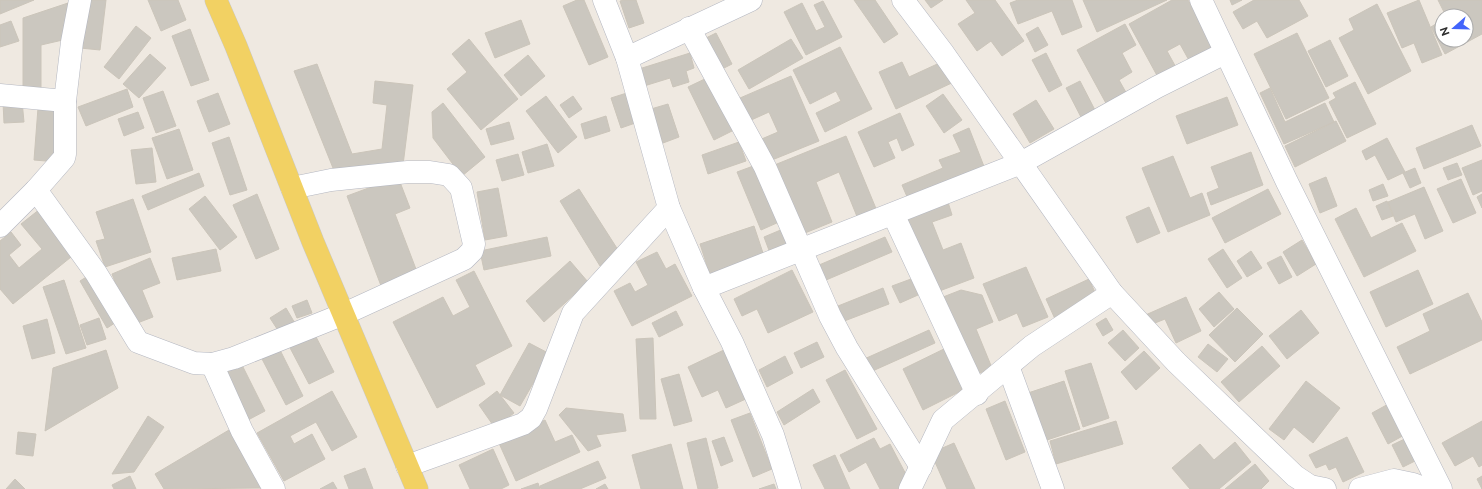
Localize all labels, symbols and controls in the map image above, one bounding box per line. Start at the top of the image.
north arrow [1434,8,1474,48]
text: N [1438,25,1453,37]

